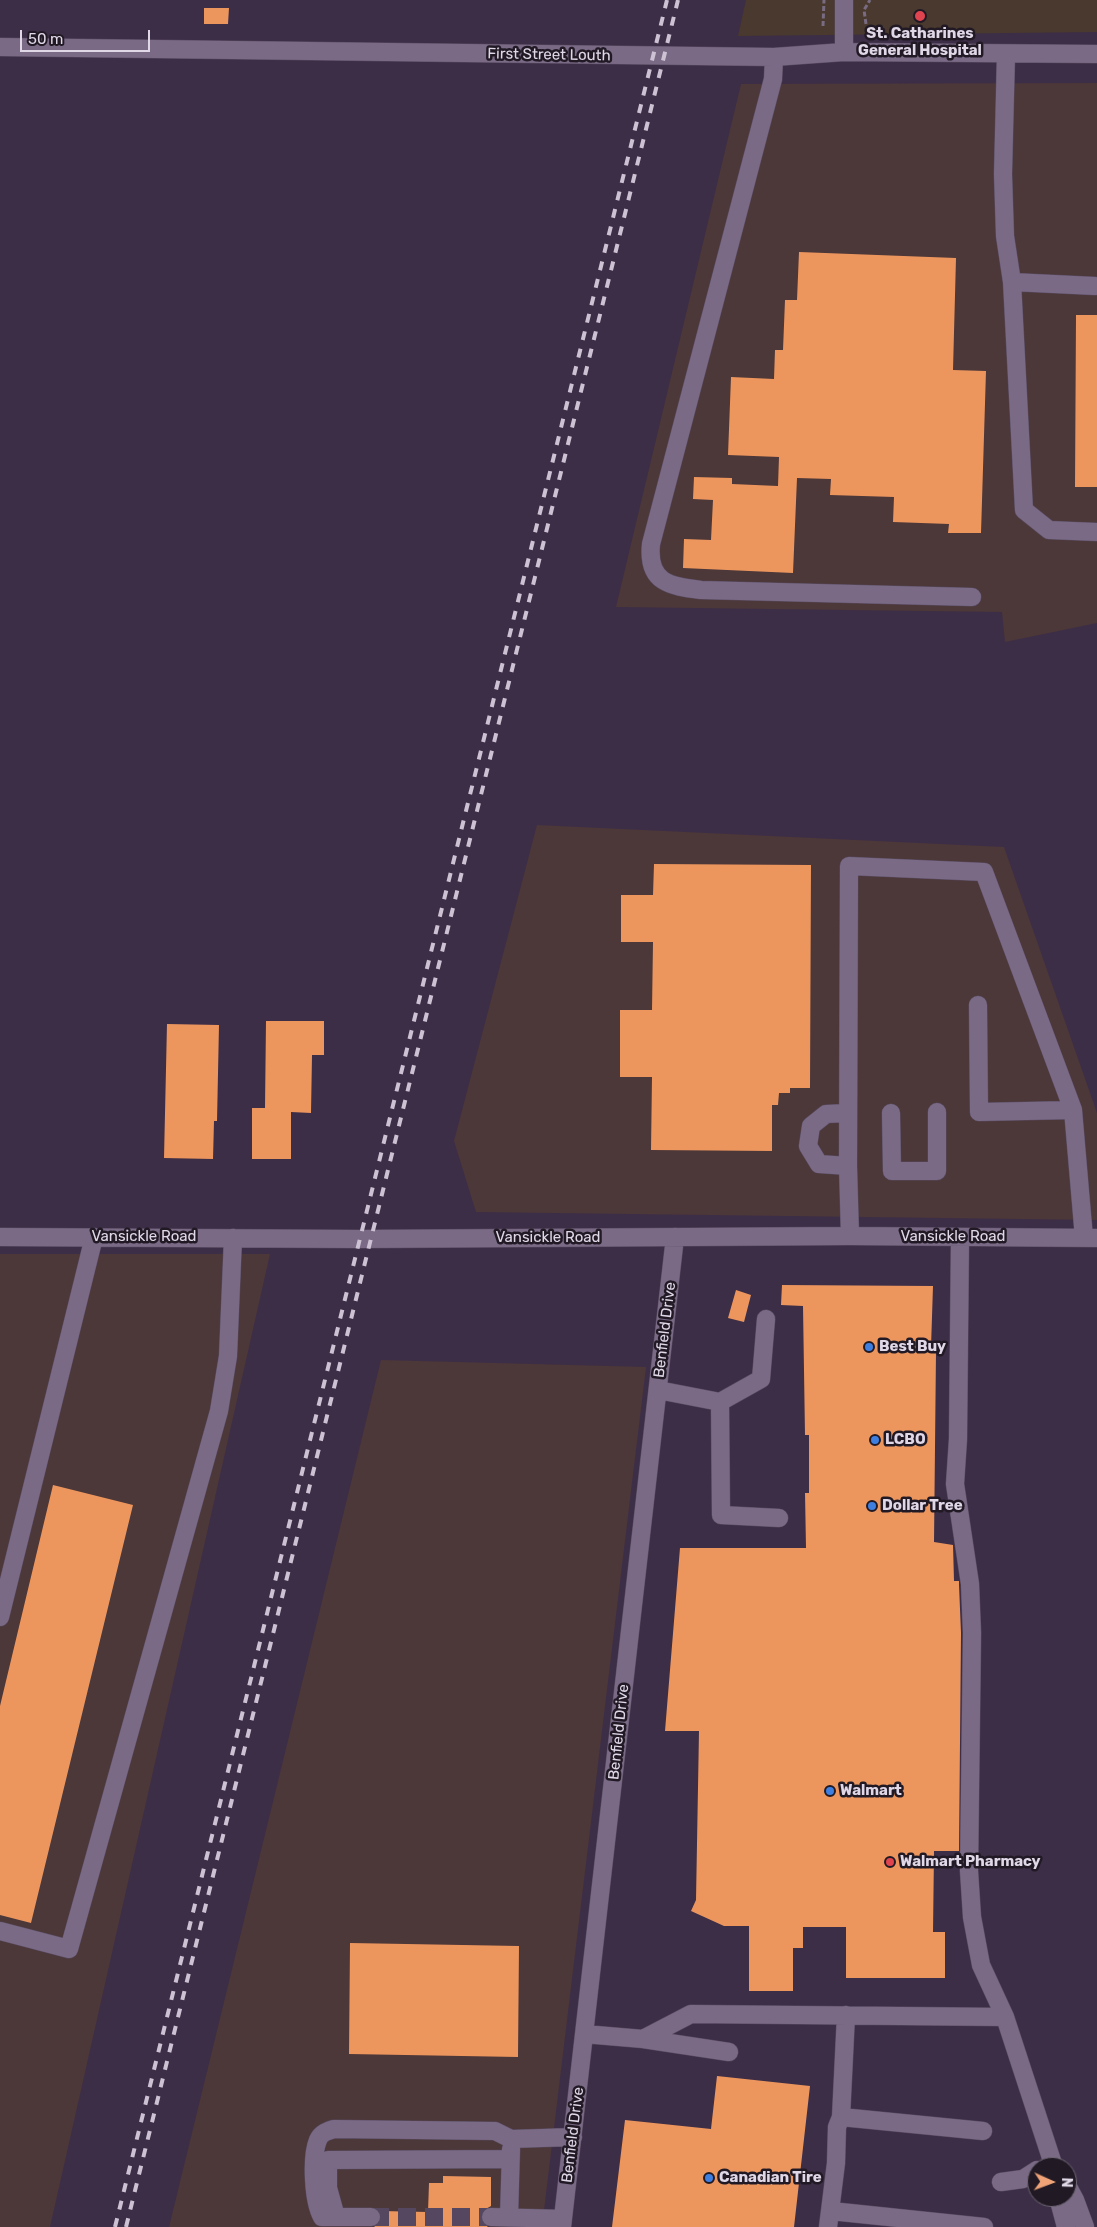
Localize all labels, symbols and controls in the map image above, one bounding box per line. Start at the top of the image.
marker: St. Catharines General Hospital [913,9,927,23]
scale bar [22,20,152,52]
place label: St. Catharines General Hospital [858,25,982,60]
text: 50 m [28,30,63,48]
street label: First Street Louth [487,45,611,65]
street label: Vansickle Road [92,1228,196,1246]
street label: Vansickle Road [901,1228,1005,1246]
street label: Vansickle Road [496,1229,600,1247]
street label: Benfield Drive [650,1281,680,1379]
place label: Best Buy [879,1338,946,1356]
marker: Best Buy [863,1341,875,1353]
place label: LCBO [885,1431,926,1449]
marker: LCBO [869,1434,881,1446]
place label: Dollar Tree [882,1497,963,1515]
marker: Dollar Tree [866,1500,878,1512]
street label: Benfield Drive [605,1683,633,1781]
place label: Walmart [840,1782,902,1800]
marker: Walmart [824,1785,836,1797]
place label: Walmart Pharmacy [900,1853,1041,1871]
marker: Walmart Pharmacy [884,1856,896,1868]
street label: Benfield Drive [558,2086,588,2184]
north arrow [1027,2157,1077,2207]
place label: Canadian Tire [719,2169,822,2187]
marker: Canadian Tire [703,2172,715,2184]
text: N [1058,2177,1075,2188]

